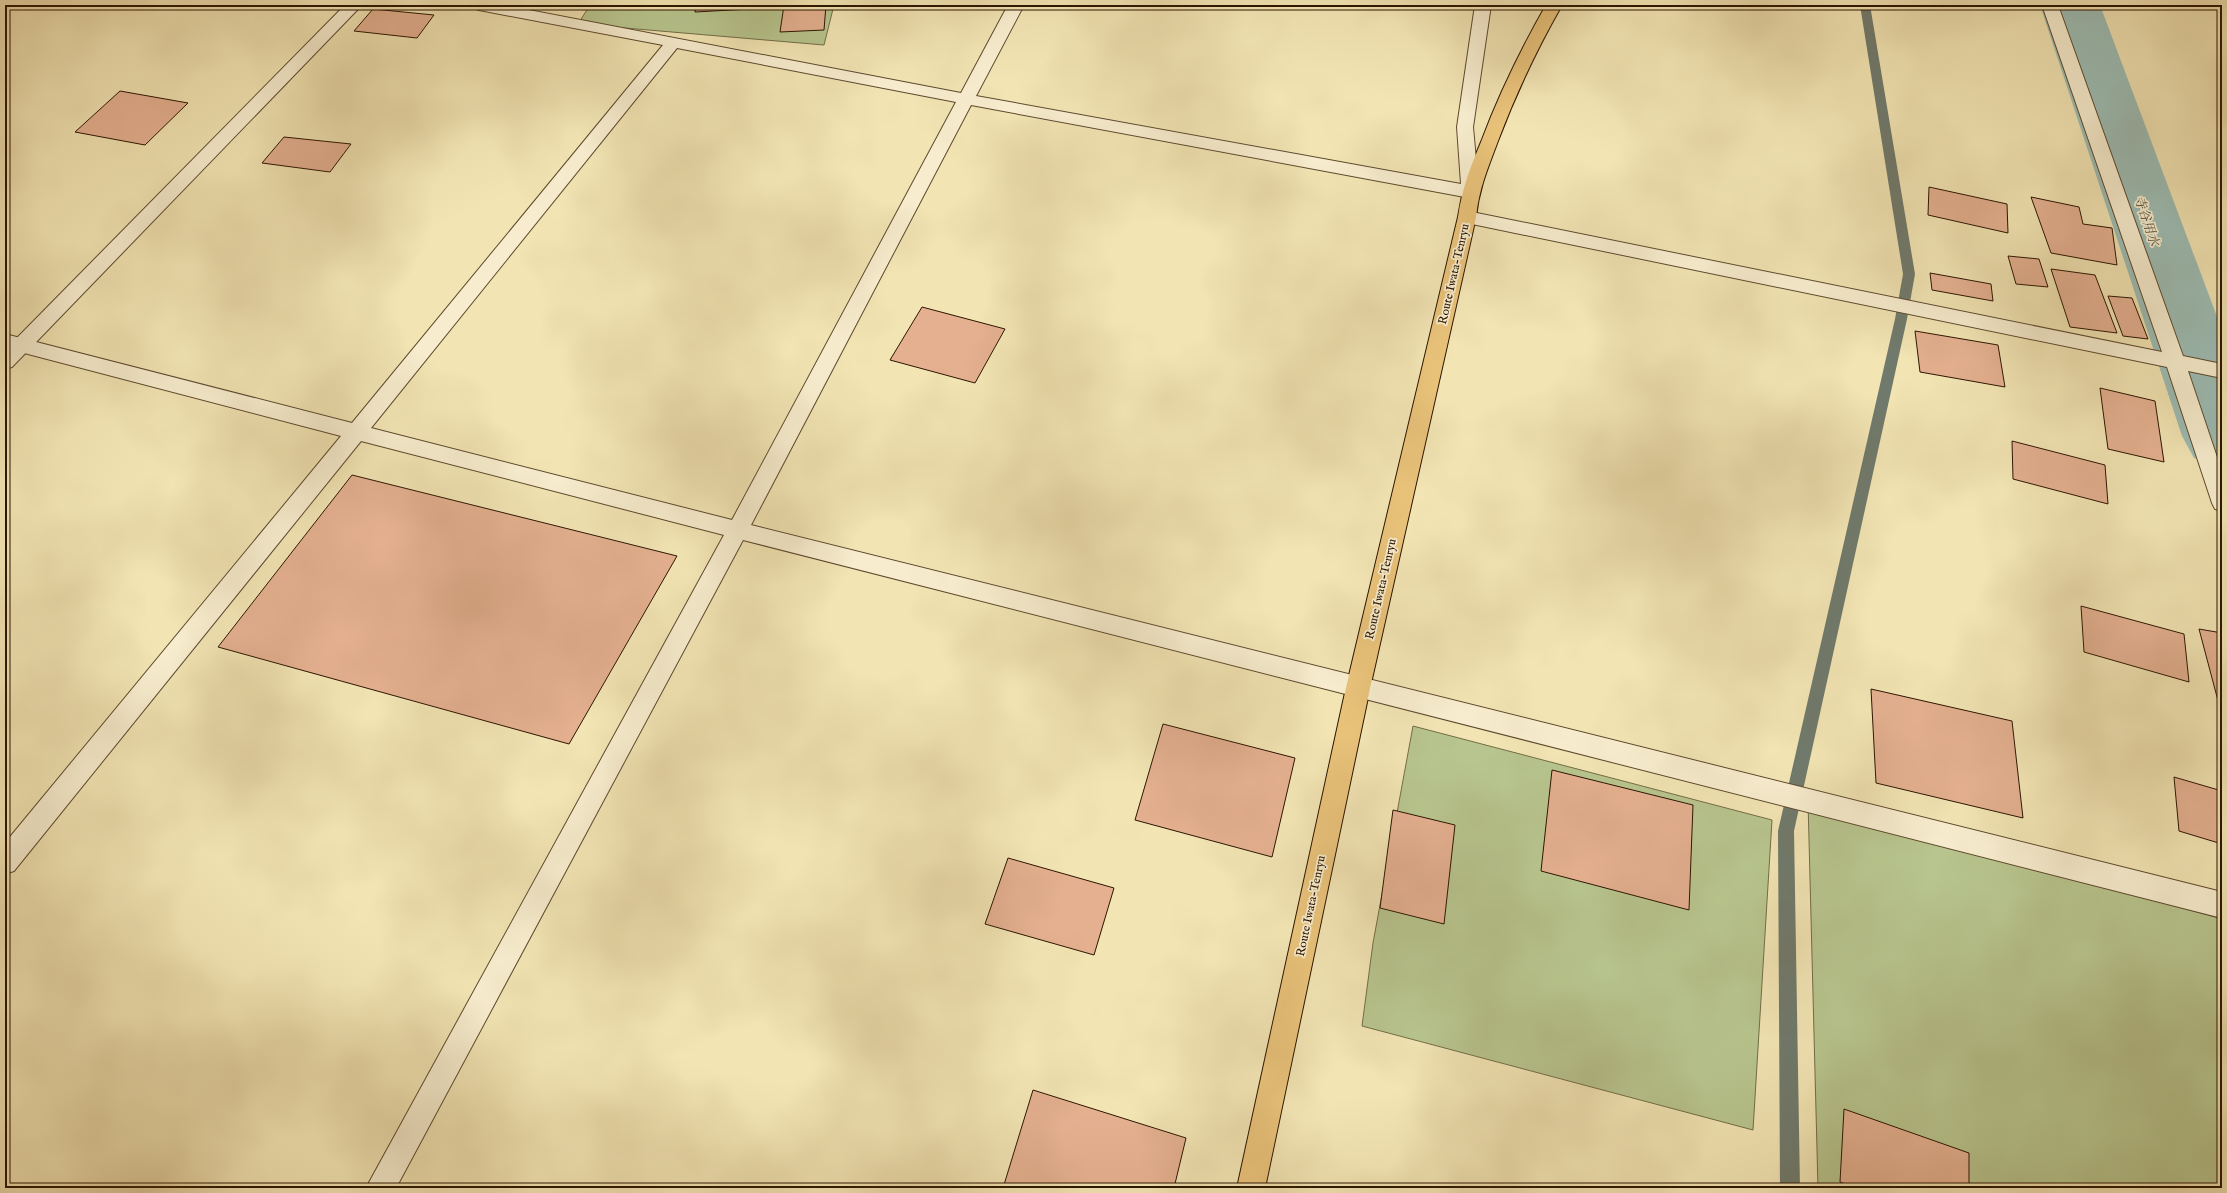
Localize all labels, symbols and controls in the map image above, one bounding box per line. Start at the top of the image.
water label: 寺谷用水 [2129,194,2163,250]
street label: Route Iwata-Tenryu [1435,222,1473,326]
street label: Route Iwata-Tenryu [1362,537,1400,641]
street label: Route Iwata-Tenryu [1293,854,1329,958]

